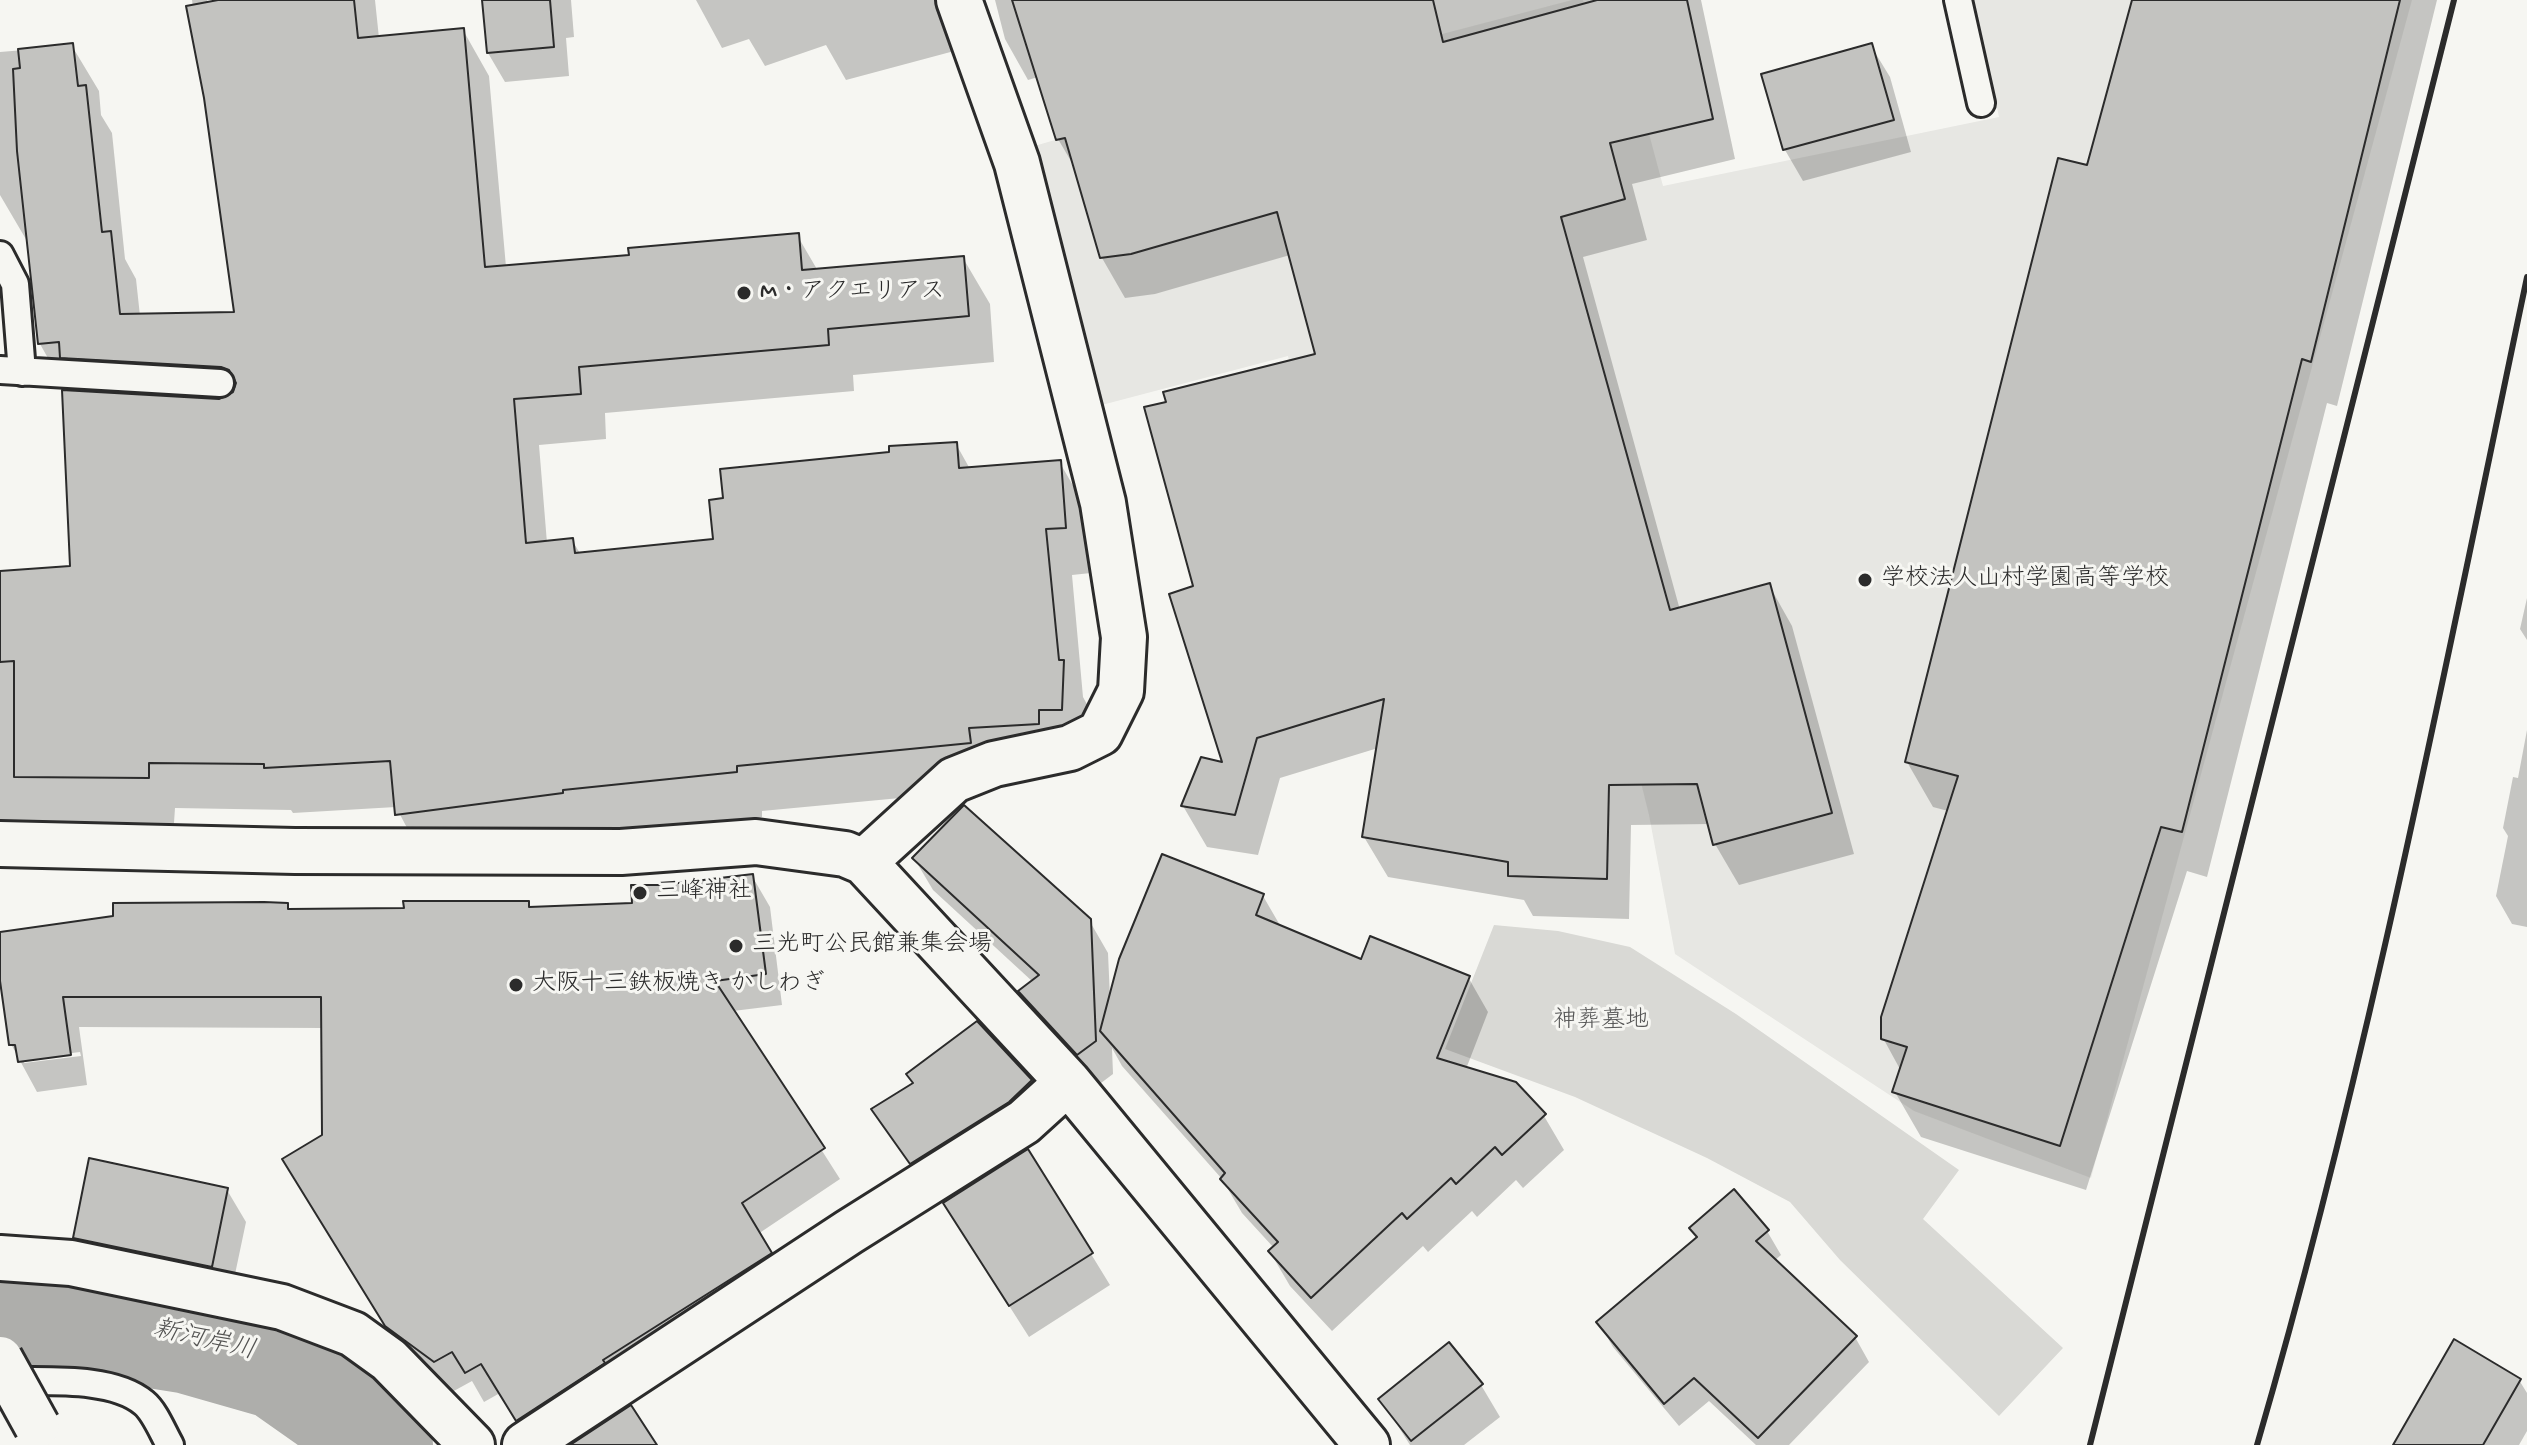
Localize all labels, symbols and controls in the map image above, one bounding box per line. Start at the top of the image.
place label: M・アクエリアス [760,279,945,307]
marker: M・アクエリアス [735,284,753,302]
place label: 学校法人山村学園高等学校 [1881,566,2169,594]
marker: 学校法人山村学園高等学校 [1856,571,1874,589]
place label: 三峰神社 [656,879,752,907]
marker: 三峰神社 [631,884,649,902]
place label: 三光町公民館兼集会場 [752,932,992,960]
marker: 三光町公民館兼集会場 [727,937,745,955]
place label: 大阪十三鉄板焼き かしわぎ [532,971,826,999]
marker: 大阪十三鉄板焼き かしわぎ [507,976,525,994]
park label: 神葬墓地 [1553,1008,1649,1036]
water label: 新河岸川 [150,1315,258,1369]

